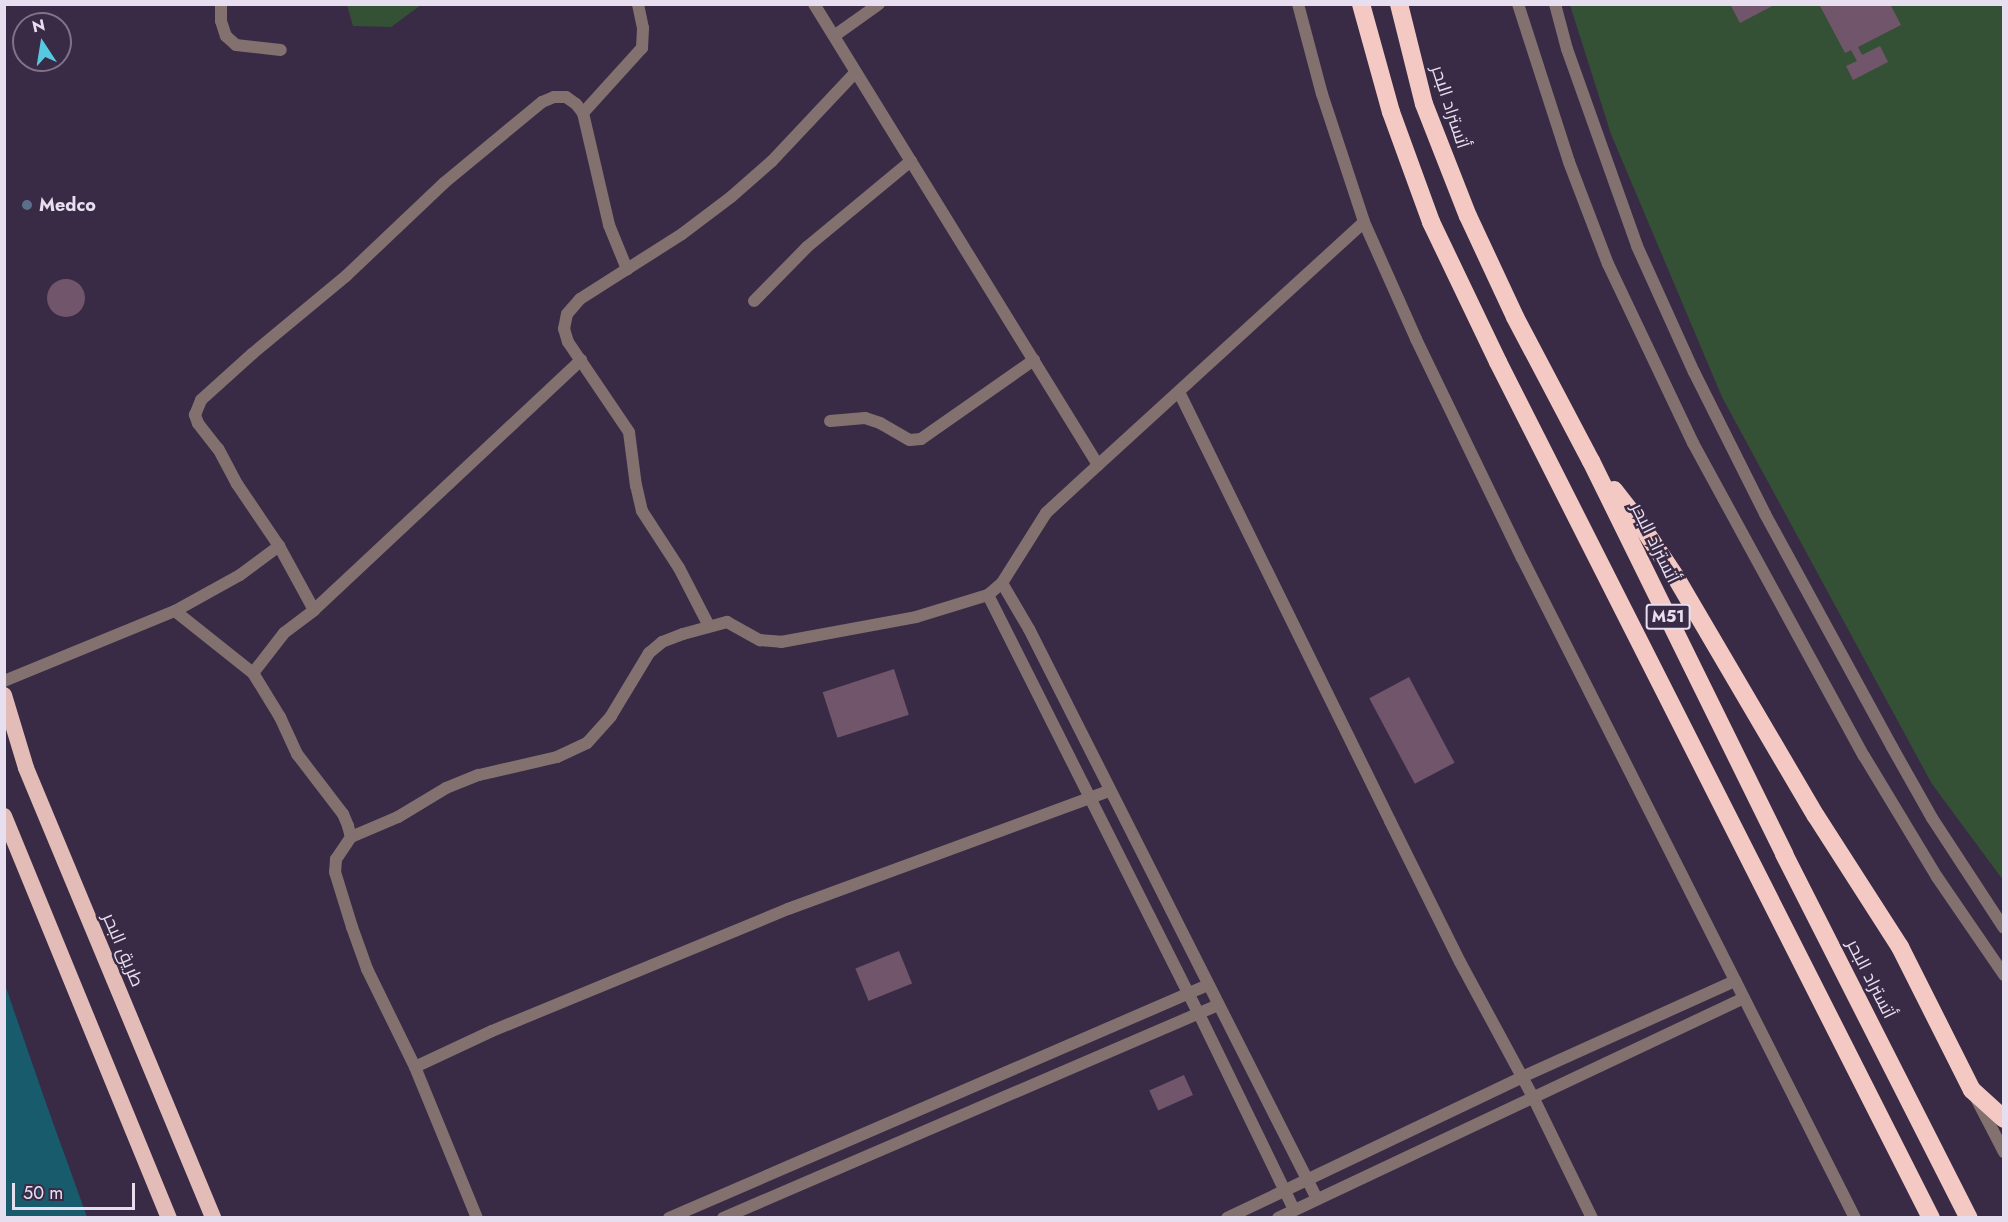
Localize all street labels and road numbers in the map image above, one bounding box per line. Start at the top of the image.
street label: أتستراد البحر [1426,63,1474,151]
street label: أتستراد البحر [1626,500,1684,586]
road number: M51 [1646,604,1690,630]
street label: طريق البحر [98,910,148,990]
street label: أتستراد البحر [1842,936,1900,1022]

